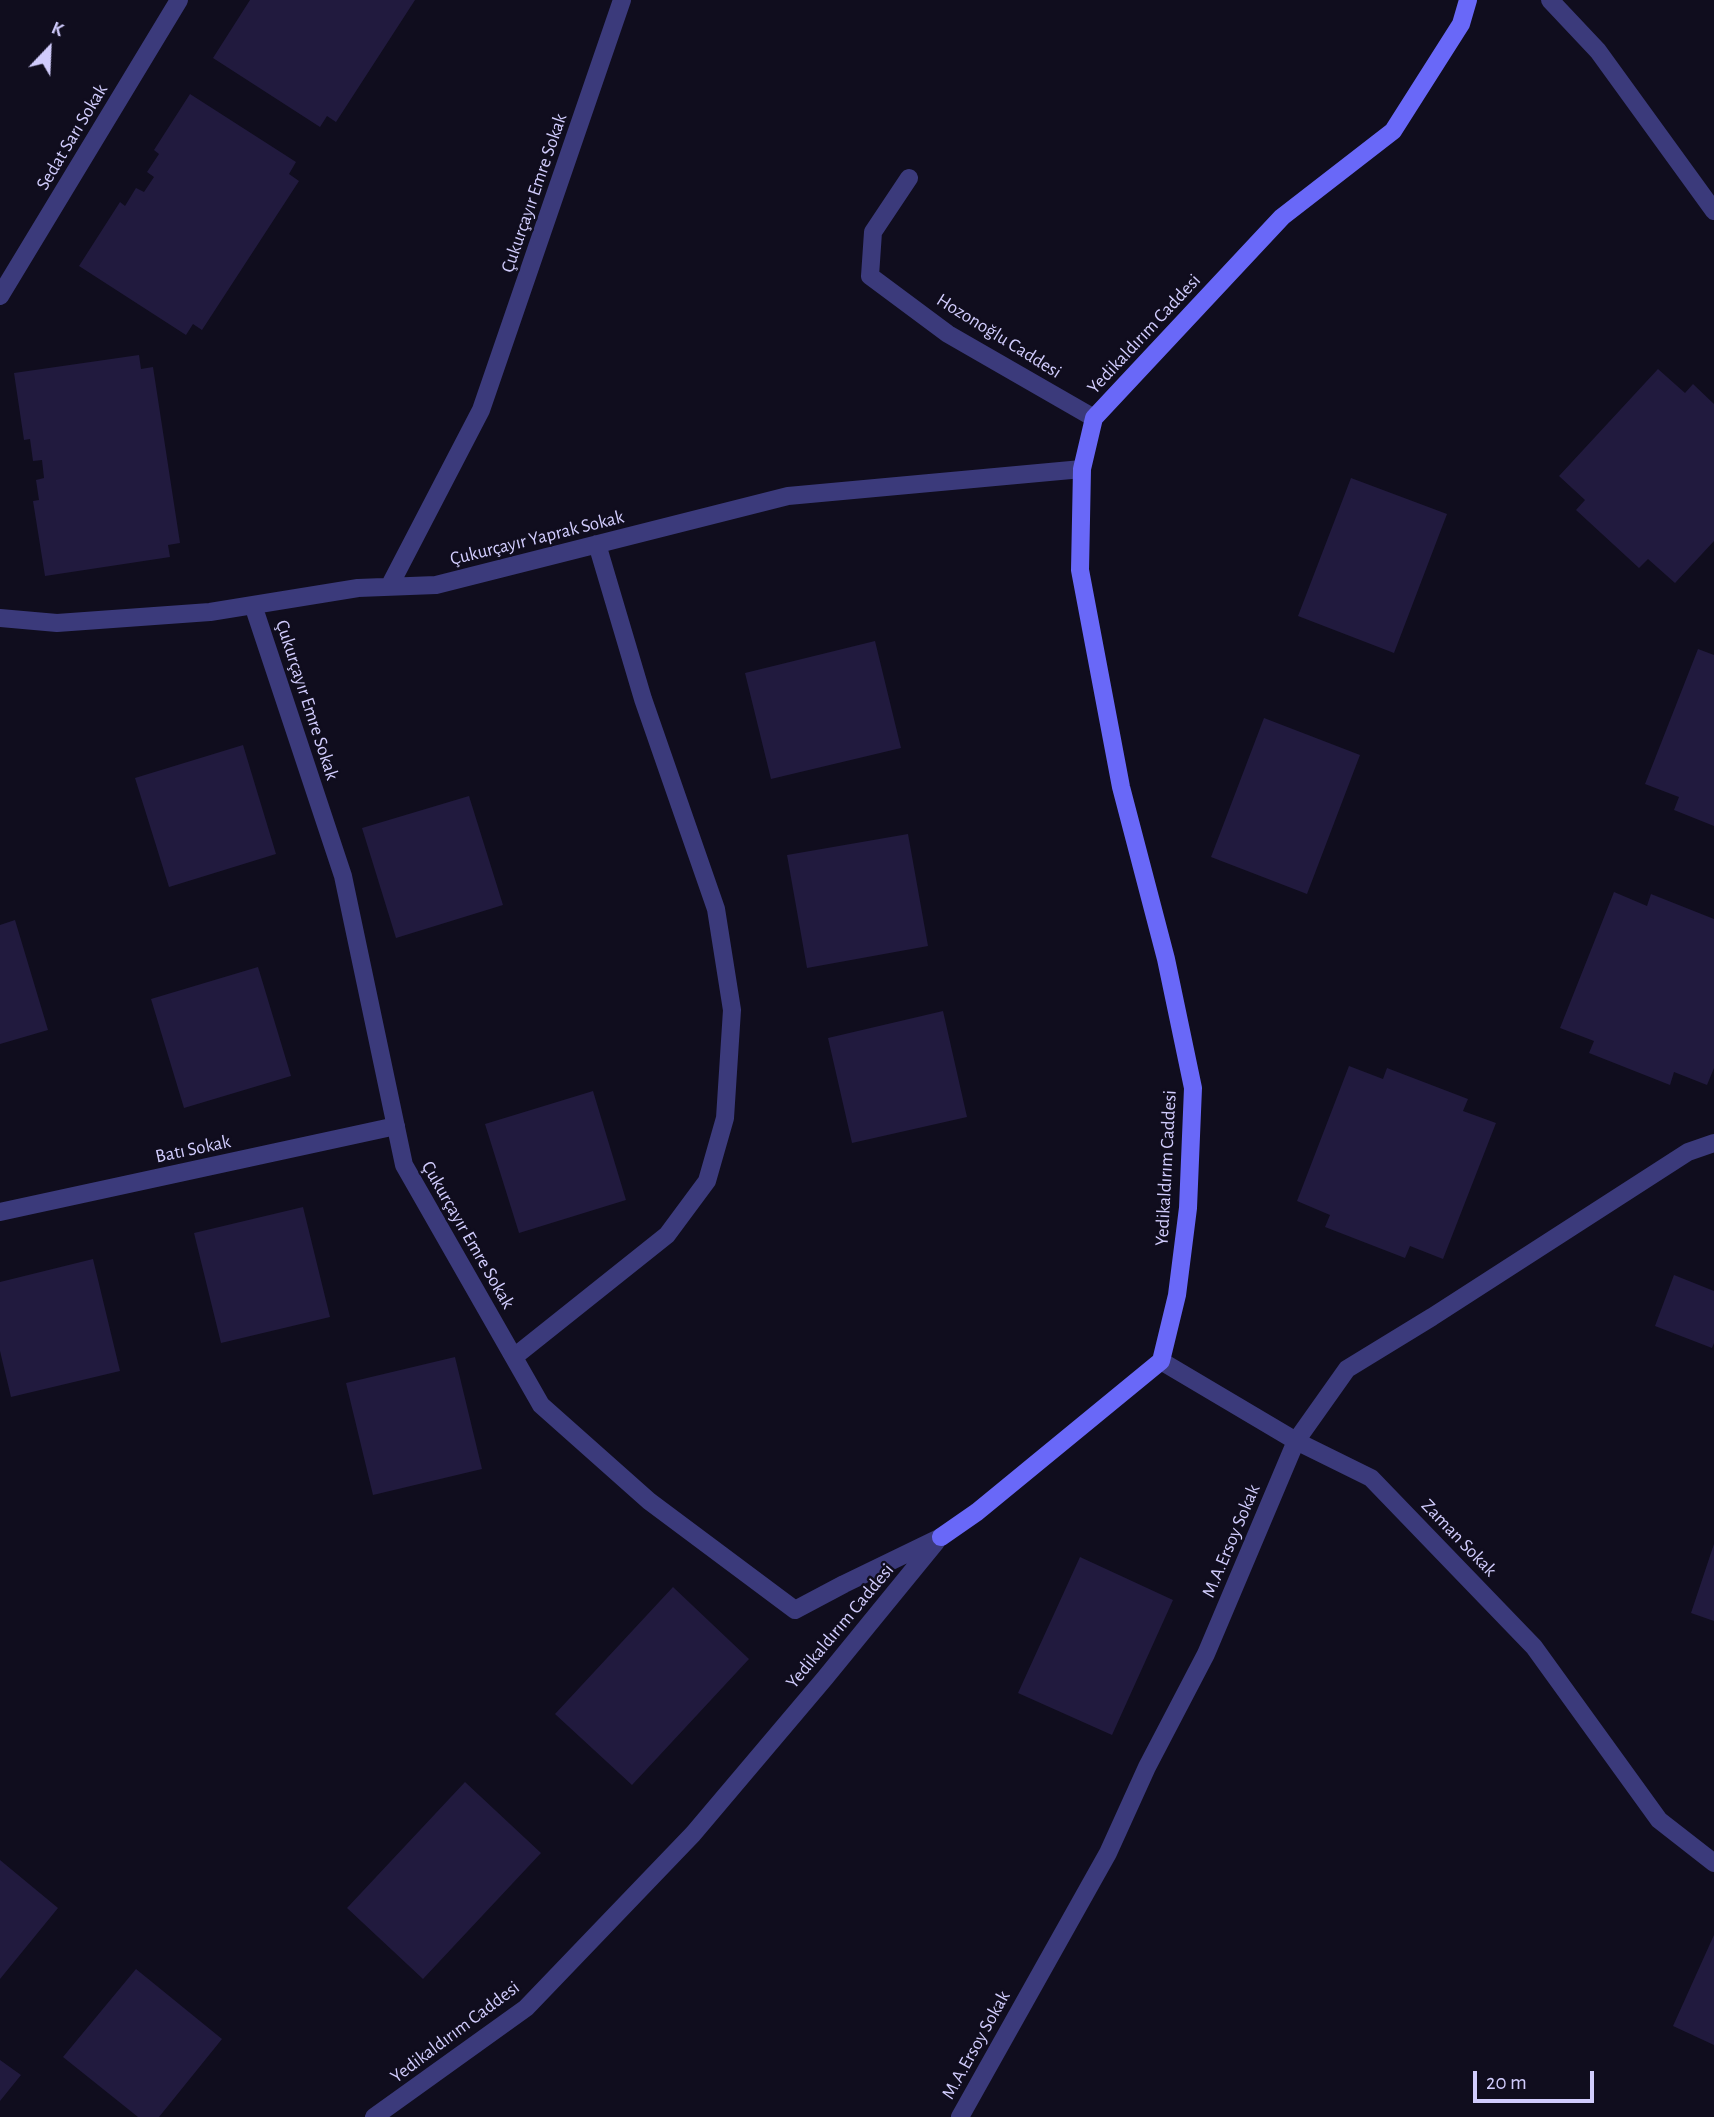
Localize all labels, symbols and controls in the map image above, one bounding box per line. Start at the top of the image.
north arrow [14,14,84,84]
text: K [49,18,66,40]
street label: Sedat Sarı Sokak [31,80,113,194]
street label: Çukurçayır Emre Sokak [496,110,572,276]
street label: Yedikaldırım Caddesi [1082,269,1206,399]
street label: Hozonoğlu Caddesi [932,288,1066,384]
street label: Çukurçayır Yaprak Sokak [448,505,626,571]
street label: Çukurçayır Emre Sokak [270,617,344,783]
street label: Yedikaldırım Caddesi [1151,1090,1181,1246]
street label: Batı Sokak [153,1130,233,1168]
street label: Çukurçayır Emre Sokak [416,1157,520,1313]
street label: M.A.Ersoy Sokak [1197,1481,1265,1601]
street label: Zaman Sokak [1416,1494,1502,1582]
street label: Yedikaldırım Caddesi [781,1559,899,1693]
street label: Yedikaldırım Caddesi [386,1976,524,2088]
street label: M.A.Ersoy Sokak [937,1987,1015,2103]
scale bar [1476,2058,1597,2102]
text: 20 m [1486,2072,1527,2093]

